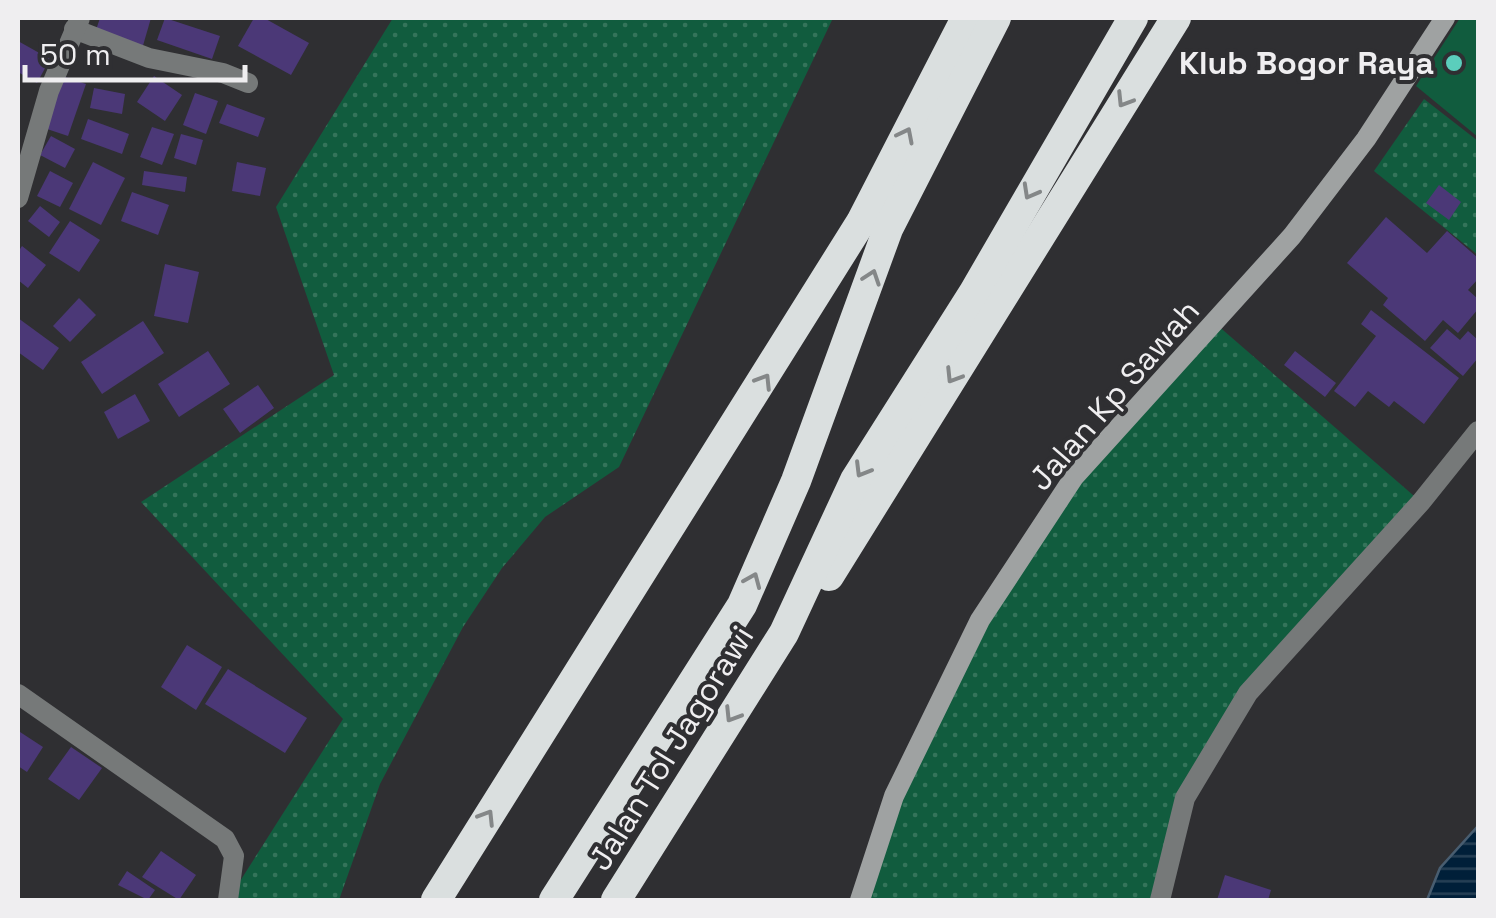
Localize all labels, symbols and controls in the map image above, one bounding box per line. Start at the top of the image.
scale bar [25,20,245,82]
text: 50 m [40,35,111,74]
place label: Klub Bogor Raya [1179,43,1434,83]
marker: Klub Bogor Raya [1443,52,1465,74]
one-way arrow [1117,89,1136,107]
one-way arrow [894,128,913,146]
one-way arrow [1023,181,1043,199]
one-way arrow [860,270,880,287]
street label: Jalan Kp Sawah [1020,291,1208,499]
one-way arrow [946,365,965,383]
one-way arrow [752,374,771,392]
one-way arrow [855,459,874,477]
one-way arrow [741,572,761,590]
street label: Jalan Tol Jagorawi [580,618,762,878]
one-way arrow [726,705,745,723]
one-way arrow [475,810,494,828]

